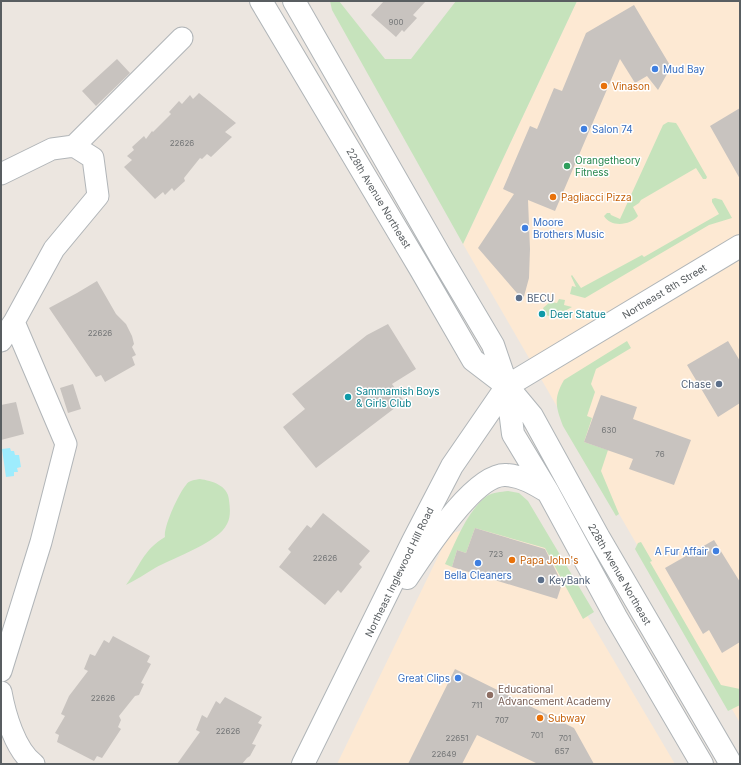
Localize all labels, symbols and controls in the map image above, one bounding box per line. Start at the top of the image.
house number: 900 [388,17,404,27]
place label: Mud Bay [663,63,705,75]
marker: Mud Bay [650,64,660,74]
place label: Vinason [612,80,650,92]
marker: Vinason [599,81,609,91]
place label: Salon 74 [592,123,633,135]
marker: Salon 74 [579,124,589,134]
house number: 22626 [170,138,194,148]
street label: 228th Avenue Northeast [344,146,414,251]
place label: Orangetheory Fitness [575,154,641,178]
marker: Orangetheory Fitness [562,161,572,171]
place label: Pagliacci Pizza [561,191,632,203]
marker: Pagliacci Pizza [548,192,558,202]
place label: Moore Brothers Music [533,216,605,240]
marker: Moore Brothers Music [520,223,530,233]
street label: Northeast 8th Street [620,261,709,321]
place label: BECU [527,292,554,304]
marker: BECU [514,293,524,303]
place label: Deer Statue [550,308,606,320]
marker: Deer Statue [537,309,547,319]
house number: 22626 [88,328,112,338]
place label: Chase [681,378,711,390]
marker: Chase [714,379,724,389]
place label: Sammamish Boys & Girls Club [356,385,440,409]
marker: Sammamish Boys & Girls Club [343,392,353,402]
house number: 630 [602,425,616,435]
house number: 76 [655,449,665,459]
street label: Northeast Inglewood Hill Road [362,505,436,639]
street label: 228th Avenue Northeast [586,521,654,627]
place label: A Fur Affair [655,545,708,557]
marker: A Fur Affair [711,546,721,556]
house number: 723 [489,549,503,559]
house number: 22626 [313,553,337,563]
place label: Papa John's [520,554,578,566]
marker: Papa John's [507,555,517,565]
marker: Bella Cleaners [473,558,483,568]
place label: Bella Cleaners [444,569,512,581]
place label: KeyBank [549,574,591,586]
marker: KeyBank [536,575,546,585]
place label: Great Clips [398,672,450,684]
marker: Great Clips [453,673,463,683]
place label: Educational Advancement Academy [498,683,611,707]
marker: Educational Advancement Academy [485,690,495,700]
house number: 22626 [91,693,115,703]
house number: 711 [471,700,483,710]
place label: Subway [548,712,586,724]
marker: Subway [535,713,545,723]
house number: 707 [495,715,509,725]
house number: 22626 [216,726,240,736]
house number: 701 [531,730,543,740]
house number: 22651 [446,733,468,743]
house number: 701 [559,733,571,743]
house number: 657 [555,746,570,756]
house number: 22649 [432,749,456,759]

